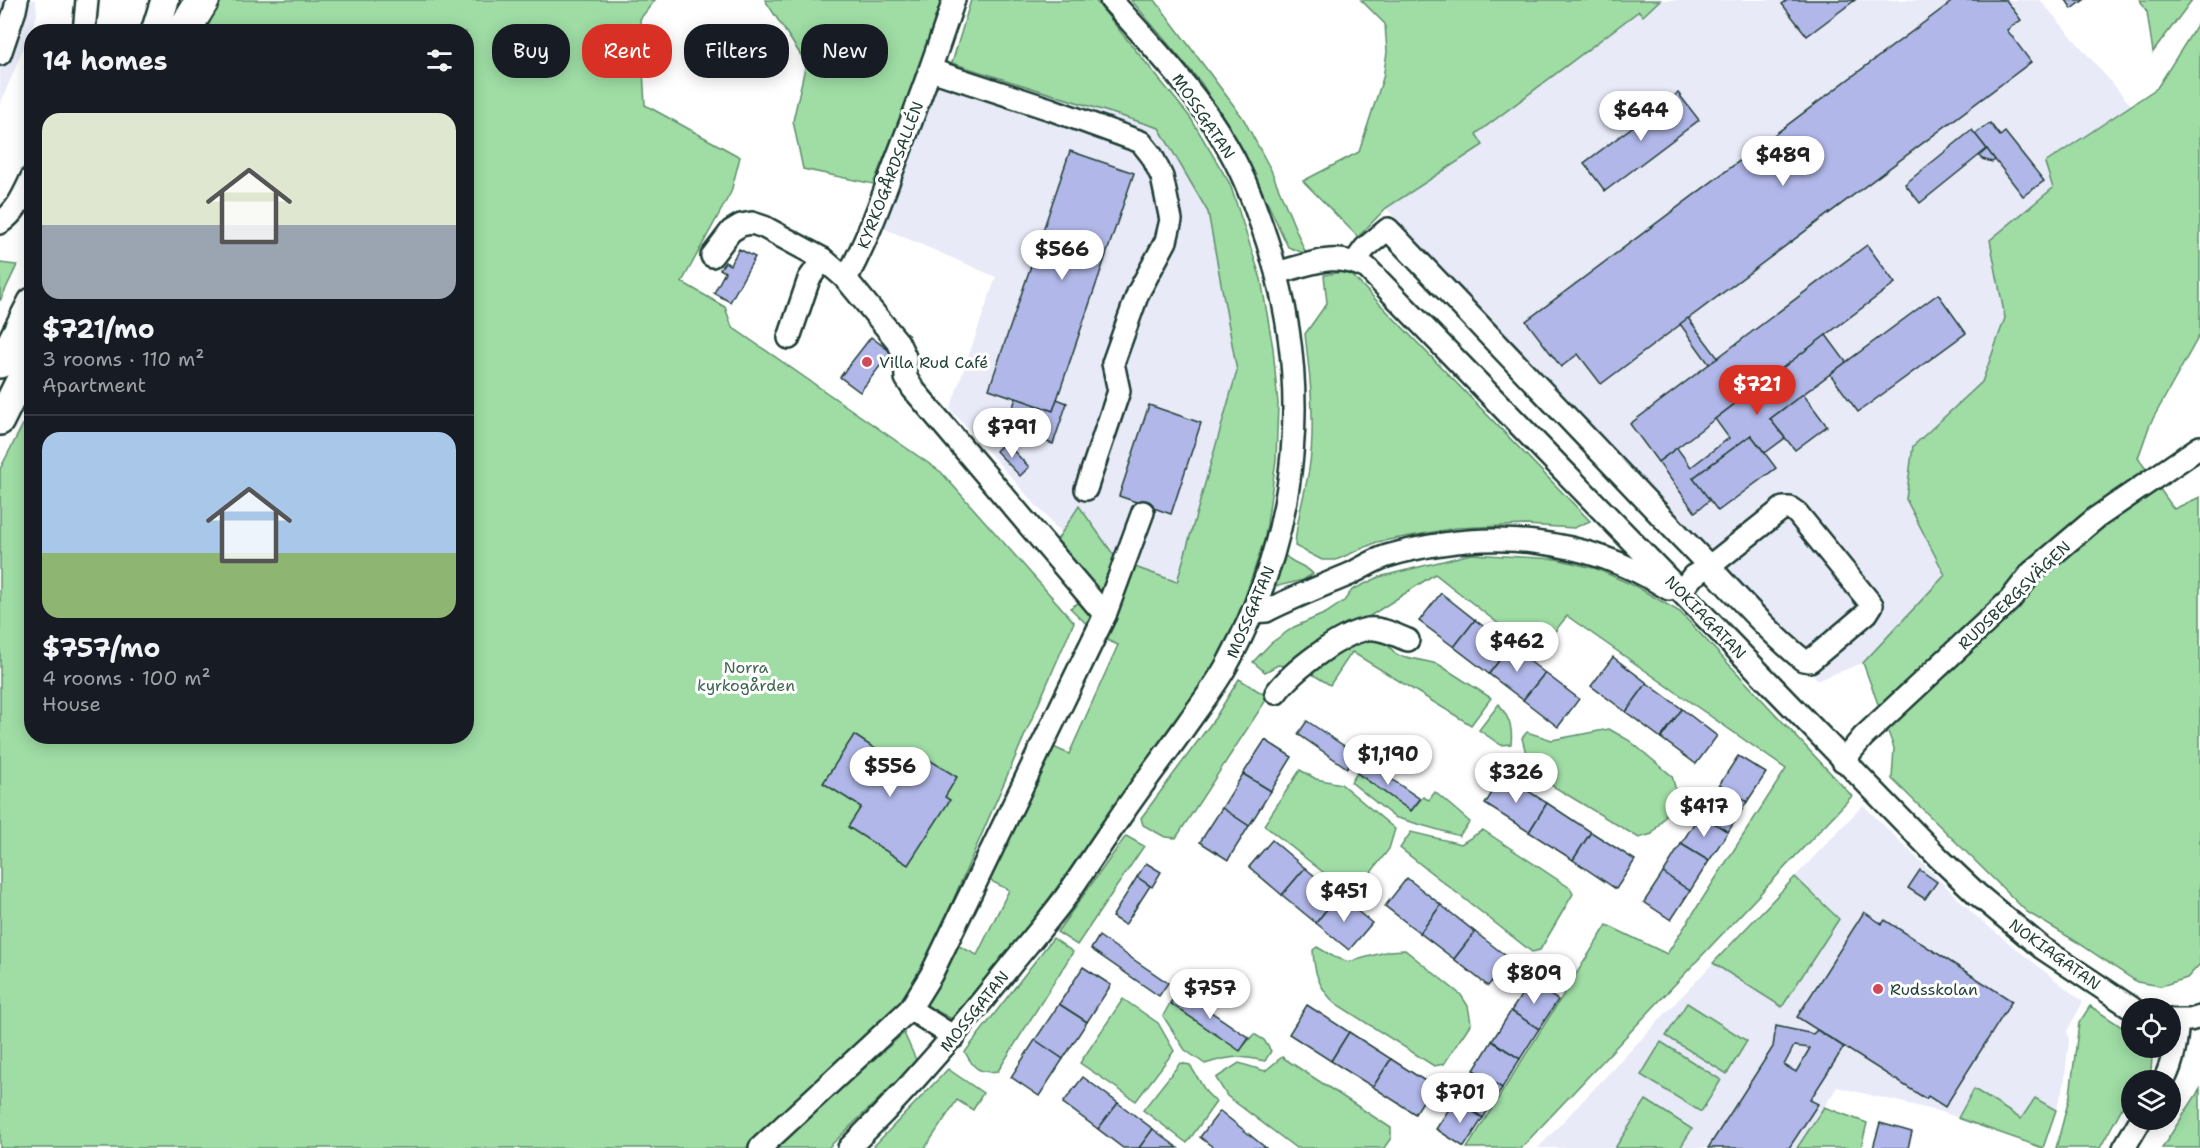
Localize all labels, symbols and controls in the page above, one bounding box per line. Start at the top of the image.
chip: Buy [492,24,570,78]
chip: Rent [582,24,672,78]
chip: Filters [684,24,789,78]
chip: New [801,24,888,78]
text: 14 homes [42,43,168,78]
icon: filters [423,44,456,77]
street label: MOSSGATAN [1167,70,1240,163]
pin: $644 [1605,91,1677,142]
text: $644 [1613,97,1669,123]
street label: KYRKOGÅRDSALLÉN [852,98,928,252]
pin: $489 [1747,136,1819,187]
text: $489 [1755,142,1811,168]
icon: home [195,152,303,260]
pin: $566 [1026,230,1098,281]
text: $566 [1035,236,1089,262]
text: $721/mo [42,311,155,346]
text: 3 rooms · 110 m² [42,346,205,372]
place label: Villa Rud Café [879,352,988,373]
marker: Villa Rud Café [860,355,874,369]
pin: $721 [1721,365,1793,416]
text: $721 [1733,371,1781,397]
text: Apartment [42,372,146,398]
pin: $791 [976,408,1048,459]
text: $791 [987,414,1037,440]
icon: home [195,471,303,579]
street label: RUDSBERGSVÄGEN [1954,536,2075,654]
street label: MOSSGATAN [1222,563,1279,662]
street label: NOKIAGATAN [1660,571,1751,664]
pin: $462 [1481,622,1553,673]
text: $462 [1490,628,1544,654]
text: $757/mo [42,630,160,665]
park label: Norra kyrkogården [697,657,795,696]
text: 4 rooms · 100 m² [42,665,211,691]
text: House [42,691,101,717]
pin: $1,190 [1339,735,1437,786]
text: $1,190 [1357,741,1419,767]
pin: $556 [854,747,926,798]
text: $556 [864,753,916,779]
pin: $326 [1480,753,1552,804]
text: $326 [1489,759,1543,785]
pin: $417 [1668,787,1740,838]
text: $417 [1679,793,1729,819]
pin: $451 [1308,872,1380,923]
text: $451 [1320,878,1368,904]
street label: NOKIAGATAN [2005,914,2105,995]
pin: $809 [1498,954,1570,1005]
text: $809 [1506,960,1562,986]
street label: MOSSGATAN [935,966,1014,1056]
pin: $757 [1174,969,1246,1020]
text: $757 [1183,975,1237,1001]
place label: Rudsskolan [1890,979,1978,1000]
marker: Rudsskolan [1871,982,1885,996]
map controls [2121,998,2181,1130]
button: locate [2121,998,2181,1058]
button: layers [2121,1070,2181,1130]
pin: $701 [1424,1073,1496,1124]
text: $701 [1435,1079,1485,1105]

